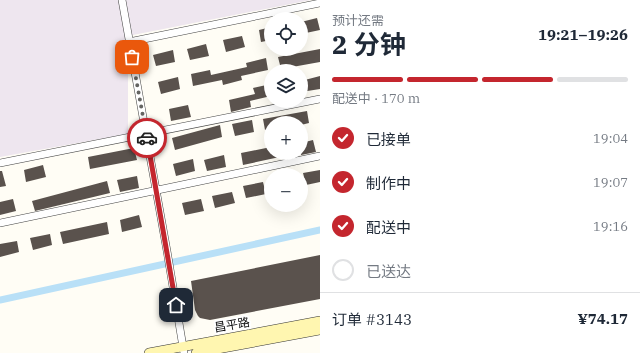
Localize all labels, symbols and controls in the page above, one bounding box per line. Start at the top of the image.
map controls [264,12,308,212]
button: locate [264,12,308,56]
text: 预计还需 [332,12,384,29]
text: 19:21–19:26 [538,25,628,44]
text: 2 分钟 [332,27,406,61]
pin [115,40,149,74]
icon: bag [121,46,143,68]
button: layers [264,64,308,108]
text: 配送中 · 170 m [332,90,420,107]
button: + [264,116,308,160]
courier [127,118,167,158]
icon: car [136,127,158,149]
icon: check [332,127,354,149]
text: 已接单 [366,130,411,149]
text: 19:04 [593,130,628,147]
button: − [264,168,308,212]
icon: check [332,171,354,193]
text: 制作中 [366,174,411,193]
text: 19:07 [593,174,628,191]
icon: check [332,215,354,237]
text: 配送中 [366,218,411,237]
text: 19:16 [593,218,628,235]
text: 已送达 [366,262,411,281]
pin [159,288,193,322]
icon: home [165,294,187,316]
text: ¥74.17 [578,309,628,328]
text: 订单 #3143 [332,310,412,329]
street label: 昌平路 [213,314,251,335]

